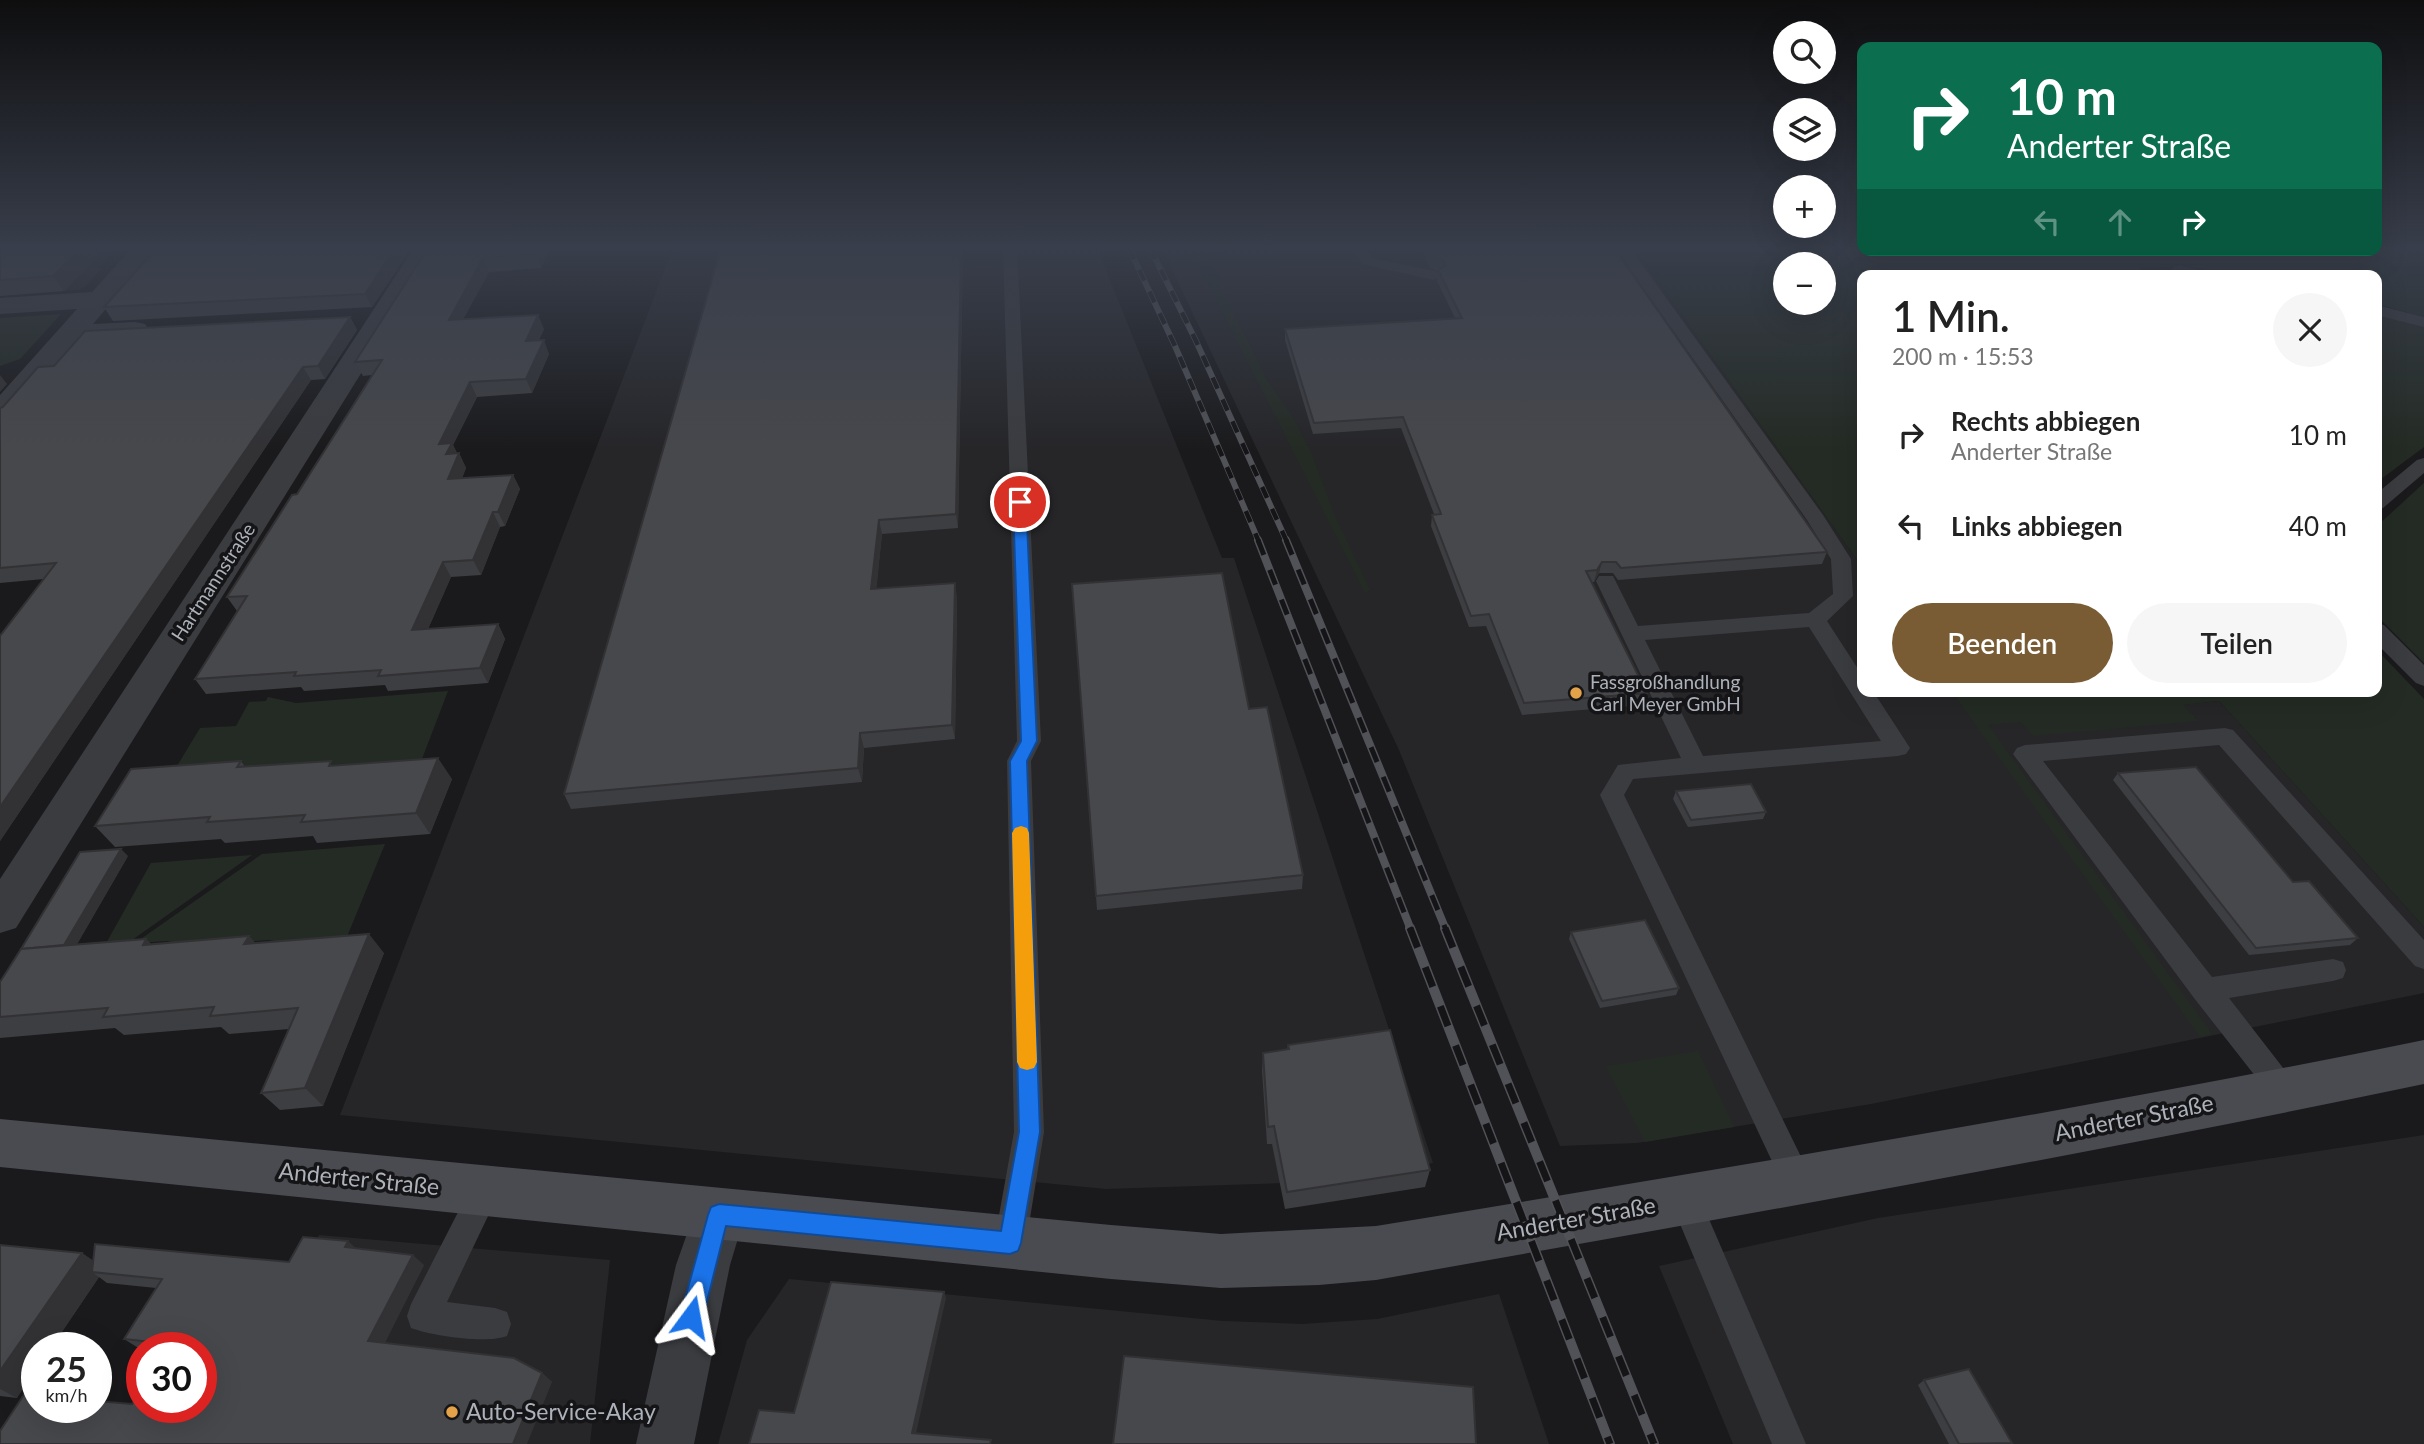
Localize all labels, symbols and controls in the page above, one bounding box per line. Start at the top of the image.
map controls [1773,21,1836,315]
button: search [1773,21,1836,84]
text: 10 m [2007,67,2117,125]
icon: right [1892,70,1983,161]
button: layers [1773,98,1836,161]
text: Anderter Straße [2007,126,2231,165]
button: + [1773,175,1836,238]
icon: left [2028,203,2066,241]
icon: ahead [2101,203,2139,241]
icon: right [2174,203,2212,241]
button: − [1773,252,1836,315]
text: 1 Min. [1892,291,2010,341]
button: close [2273,293,2347,367]
text: 200 m · 15:53 [1892,342,2034,370]
text: Rechts abbiegen [1951,405,2140,437]
icon: right [1892,416,1930,454]
text: 10 m [2289,419,2347,451]
text: Anderter Straße [1951,437,2112,465]
pin [990,472,1050,532]
icon: arrive [1001,483,1039,521]
icon: left [1892,507,1930,545]
text: Links abbiegen [1951,510,2123,542]
text: 40 m [2289,510,2347,542]
street label: Hartmannstraße [166,518,259,645]
button: Beenden [1892,603,2113,683]
button: Teilen [2127,603,2347,683]
place label: Fassgroßhandlung Carl Meyer GmbH [1590,670,1741,715]
marker: Fassgroßhandlung Carl Meyer GmbH [1568,685,1584,701]
street label: Anderter Straße [2052,1088,2216,1146]
street label: Anderter Straße [277,1156,441,1200]
street label: Anderter Straße [1494,1190,1658,1246]
position arrow [654,1280,728,1354]
speed limit sign: 30 [126,1332,217,1423]
text: 25 [46,1347,87,1389]
text: km/h [45,1384,88,1406]
place label: Auto-Service-Akay [466,1397,656,1425]
marker: Auto-Service-Akay [444,1404,460,1420]

